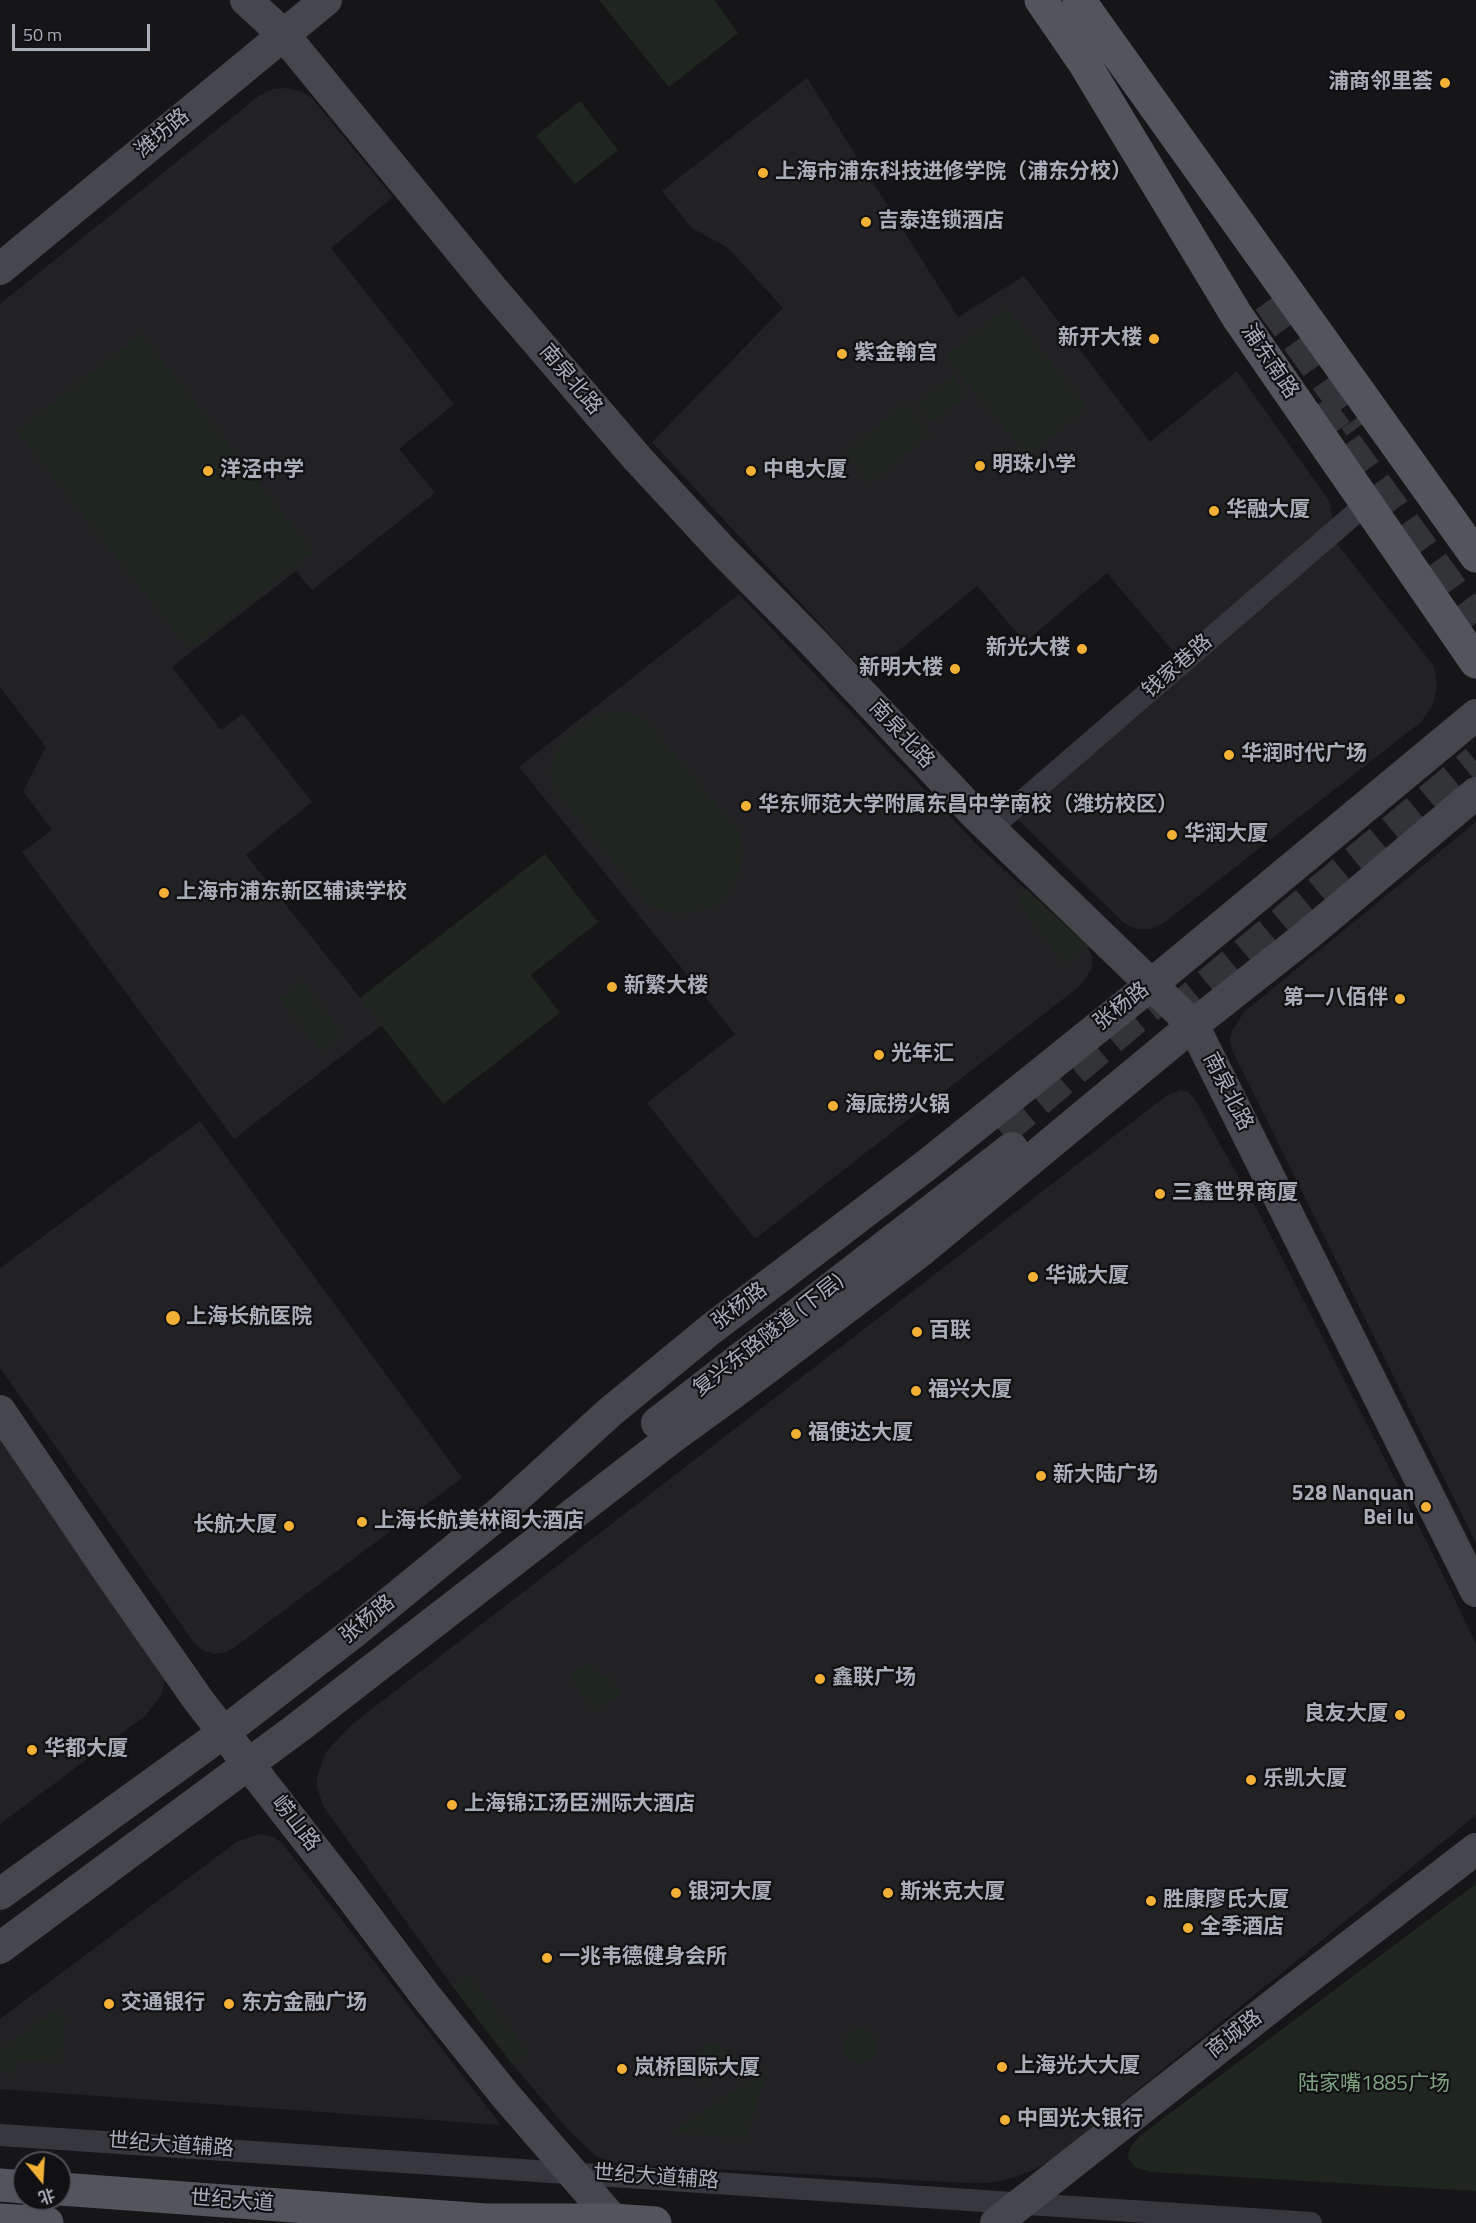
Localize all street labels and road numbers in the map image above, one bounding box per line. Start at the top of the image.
street label: 潍坊路 [131,104,195,164]
street label: 浦东南路 [1235,320,1303,404]
street label: 南泉北路 [533,340,607,420]
street label: 钱家巷路 [1138,630,1218,704]
street label: 南泉北路 [863,696,939,774]
street label: 张杨路 [1089,978,1155,1036]
street label: 南泉北路 [1197,1049,1257,1135]
street label: 复兴东路隧道 (下层) [689,1270,849,1402]
street label: 张杨路 [707,1278,773,1336]
street label: 张杨路 [336,1590,400,1650]
street label: 崂山路 [266,1791,324,1857]
street label: 商城路 [1202,2006,1268,2064]
street label: 世纪大道辅路 [107,2129,235,2163]
street label: 世纪大道辅路 [592,2161,720,2195]
street label: 世纪大道 [189,2187,275,2217]

